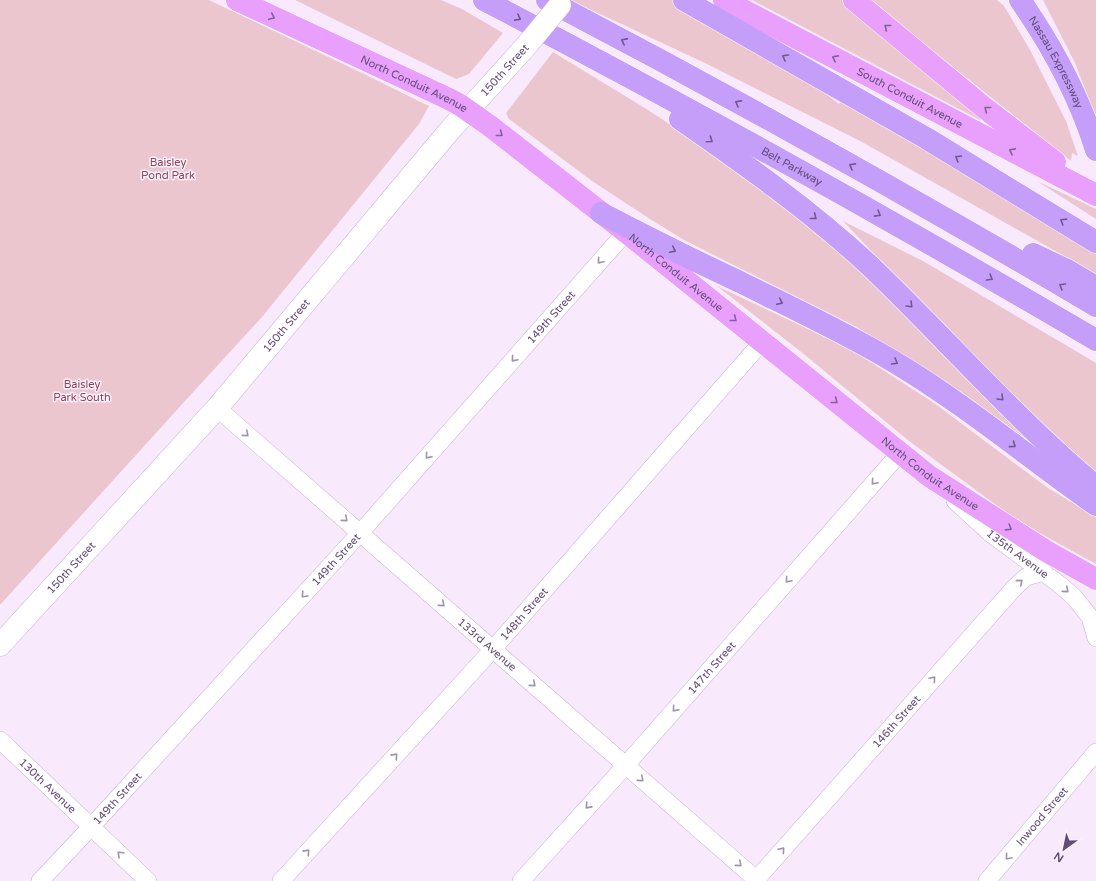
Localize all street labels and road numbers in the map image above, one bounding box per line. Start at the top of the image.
street label: Nassau Expressway [1026,14,1086,110]
street label: 150th Street [478,42,532,99]
street label: North Conduit Avenue [359,53,470,115]
street label: South Conduit Avenue [855,65,965,131]
street label: Belt Parkway [759,144,825,189]
street label: North Conduit Avenue [626,231,726,315]
street label: 149th Street [525,288,578,346]
street label: 150th Street [260,296,313,355]
street label: North Conduit Avenue [879,434,981,513]
street label: 135th Avenue [983,527,1051,581]
street label: 149th Street [309,531,363,588]
street label: 150th Street [44,539,98,597]
street label: 148th Street [498,585,551,643]
street label: 133rd Avenue [455,615,519,674]
street label: 147th Street [685,639,739,697]
street label: 146th Street [870,693,923,751]
street label: 130th Avenue [16,756,79,816]
street label: 149th Street [90,770,145,828]
street label: Inwood Street [1014,784,1071,848]

